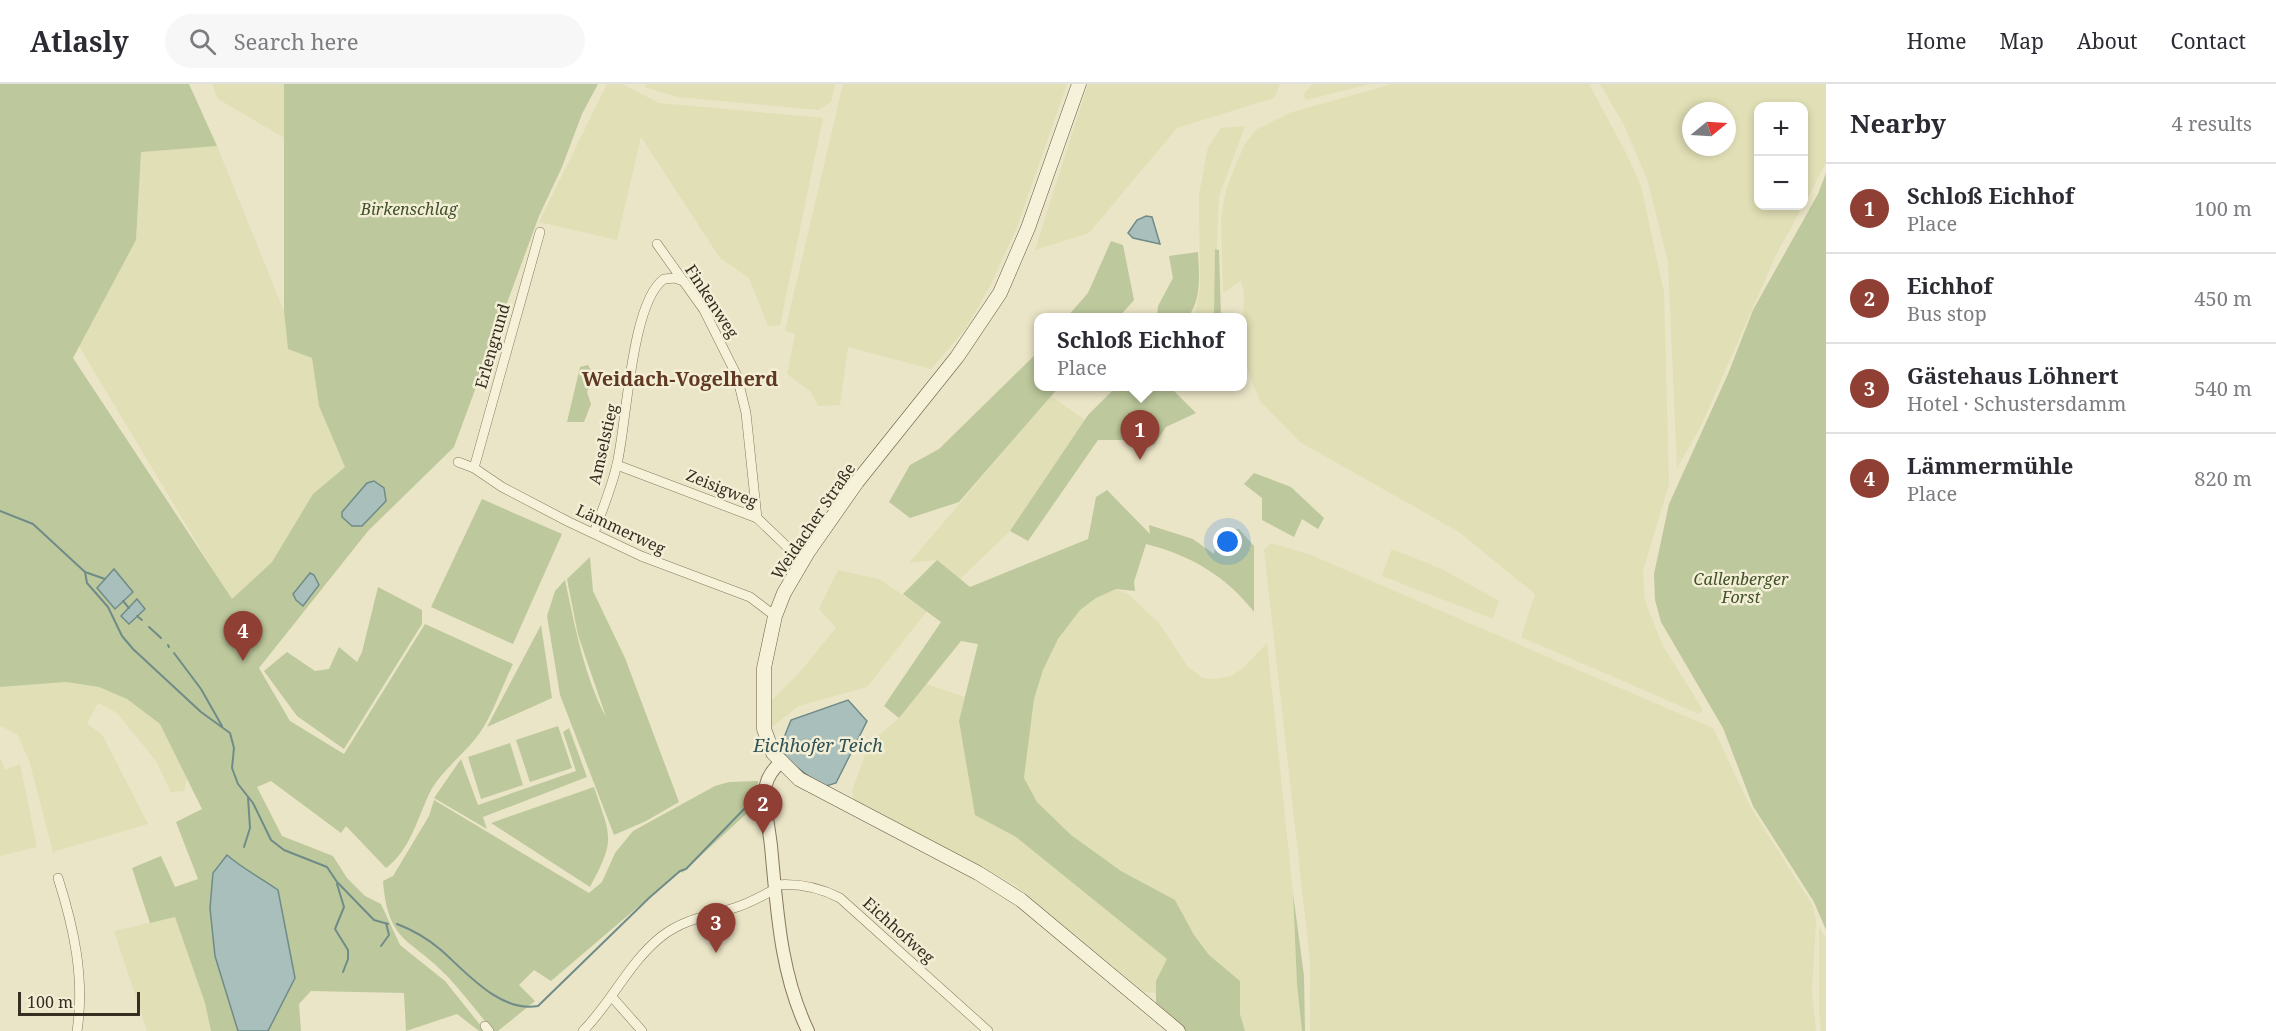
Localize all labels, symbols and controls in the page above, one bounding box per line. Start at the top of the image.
search box [165,14,585,68]
text: Atlasly [30,22,129,60]
icon: search [186,25,219,58]
text: Search here [234,26,359,56]
text: Home [1907,27,1967,55]
text: Map [2000,27,2044,55]
text: About [2077,27,2138,55]
text: Contact [2171,27,2246,55]
north arrow [1682,102,1736,156]
map controls [1754,102,1808,210]
button: + [1754,102,1808,156]
text: Nearby [1850,105,1946,141]
text: 4 results [2172,110,2252,137]
button: − [1754,156,1808,210]
text: Schloß Eichhof [1907,180,2074,210]
text: 1 [1864,195,1875,222]
text: 100 m [2194,195,2252,222]
park label: Birkenschlag [360,198,459,220]
text: Place [1907,210,1957,237]
street label: Finkenweg [680,260,744,342]
text: Eichhof [1907,270,1993,300]
text: 2 [1864,285,1875,312]
text: 450 m [2194,285,2252,312]
text: Bus stop [1907,300,1987,327]
street label: Erlengrund [469,301,515,391]
popup [1034,313,1247,391]
text: Schloß Eichhof [1057,324,1224,354]
text: Place [1057,354,1107,381]
text: Gästehaus Löhnert [1907,360,2118,390]
district label: Weidach-Vogelherd [582,365,778,392]
text: 3 [1864,375,1875,402]
text: 540 m [2194,375,2252,402]
text: Hotel · Schustersdamm [1907,390,2126,417]
street label: Amselstieg [583,401,623,487]
pin: 1 [1120,410,1160,460]
text: Lämmermühle [1907,450,2073,480]
street label: Weidacher Straße [766,458,860,584]
street label: Zeisigweg [683,464,761,512]
text: 4 [1864,465,1875,492]
text: 820 m [2194,465,2252,492]
text: Place [1907,480,1957,507]
street label: Lämmerweg [573,499,670,559]
your location [1213,527,1242,556]
park label: Callenberger Forst [1694,568,1789,608]
pin: 4 [224,612,262,661]
water label: Eichhofer Teich [752,733,883,757]
pin: 2 [744,784,783,834]
street label: Eichhofweg [858,892,940,968]
pin: 3 [696,904,736,953]
scale bar [18,989,140,1016]
text: 100 m [27,991,73,1013]

